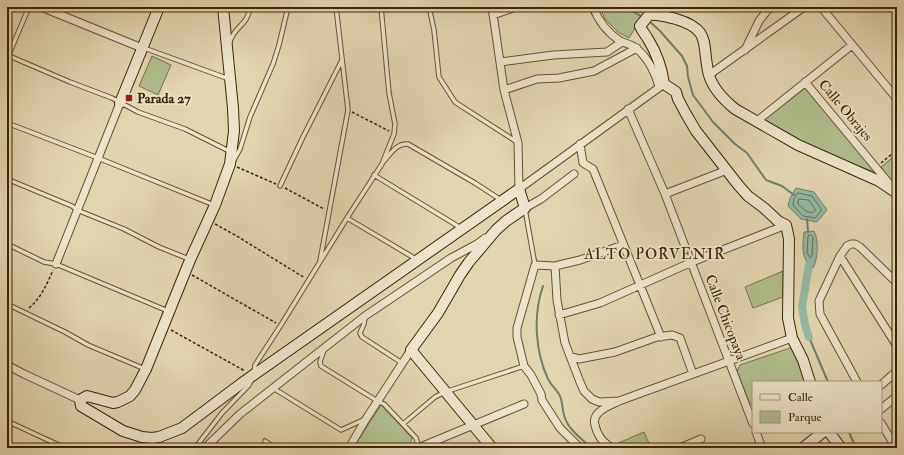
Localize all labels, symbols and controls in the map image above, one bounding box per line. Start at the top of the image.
street label: Calle Obrajes [815,76,876,145]
place label: Parada 27 [137,90,191,107]
marker: Parada 27 [124,93,134,103]
district label: ALTO PORVENIR [583,245,726,264]
street label: Calle Chicopaya [701,272,750,363]
legend [752,381,882,433]
text: Calle [788,390,813,405]
text: Parque [788,410,822,425]

